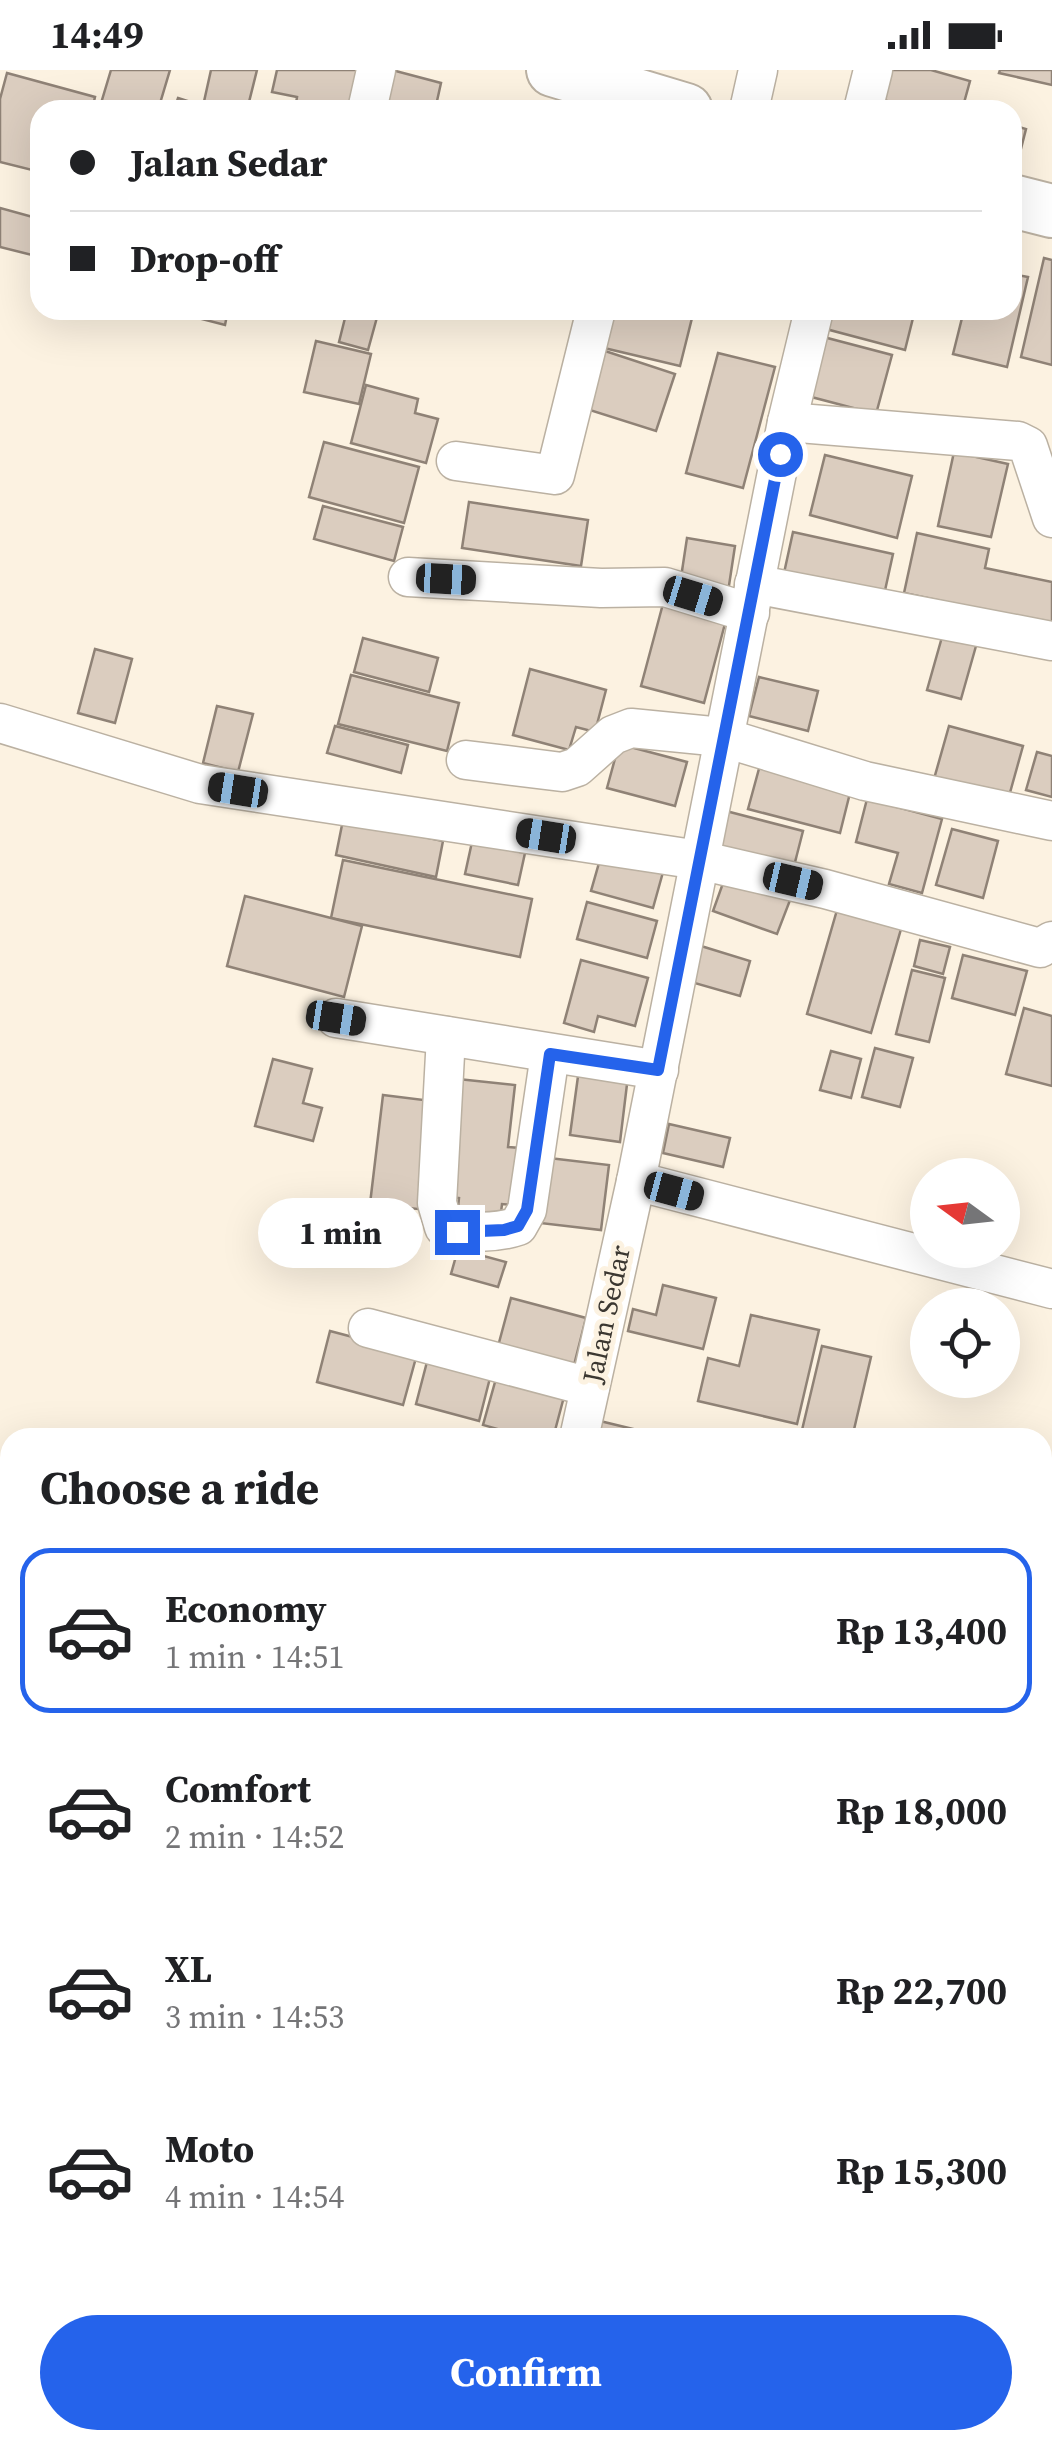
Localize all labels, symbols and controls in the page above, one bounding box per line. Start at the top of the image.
text: 14:49 [50,9,144,61]
text: Jalan Sedar [130,137,327,189]
text: Drop-off [130,233,279,285]
route start [758,432,803,477]
car [415,562,477,596]
car [660,573,726,619]
car [206,770,270,810]
car [514,816,578,856]
car [760,860,826,902]
car [304,998,368,1038]
north arrow [910,1158,1020,1268]
map controls [910,1158,1020,1398]
car [641,1169,707,1213]
callout: 1 min [257,1197,422,1267]
route end [435,1210,480,1255]
text: 1 min [299,1211,382,1255]
street label: Jalan Sedar [573,1242,639,1387]
button: locate [910,1288,1020,1398]
text: Choose a ride [40,1457,319,1519]
text: Economy [165,1583,327,1635]
icon: car [45,1586,135,1676]
text: Rp 13,400 [836,1605,1007,1657]
text: 1 min · 14:51 [165,1635,344,1679]
text: Comfort [165,1763,311,1815]
icon: car [45,1766,135,1856]
text: Rp 18,000 [836,1785,1007,1837]
text: 2 min · 14:52 [165,1815,344,1859]
text: XL [165,1943,212,1995]
icon: car [45,1946,135,2036]
text: Rp 22,700 [836,1965,1007,2017]
text: 3 min · 14:53 [165,1995,344,2039]
text: Moto [165,2123,254,2175]
icon: car [45,2126,135,2216]
text: Rp 15,300 [836,2145,1007,2197]
text: 4 min · 14:54 [165,2175,344,2219]
button: Confirm [40,2315,1012,2430]

